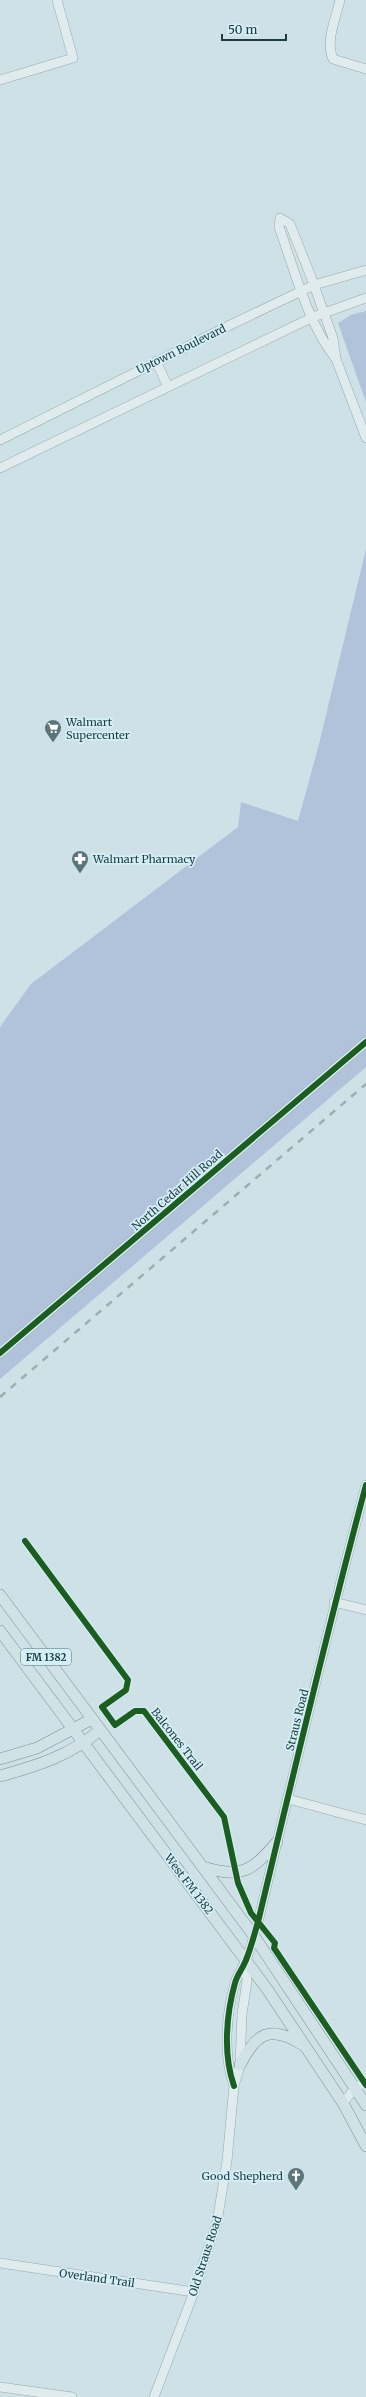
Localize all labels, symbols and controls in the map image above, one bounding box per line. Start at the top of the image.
scale bar [222,16,286,42]
text: 50 m [228,22,257,37]
street label: Uptown Boulevard [134,321,228,377]
place label: Walmart Supercenter [65,715,130,742]
supermarket icon: Walmart Supercenter [43,718,63,743]
pharmacy icon: Walmart Pharmacy [70,849,90,874]
place label: Walmart Pharmacy [92,852,196,866]
street label: North Cedar Hill Road [129,1147,225,1233]
road number: FM 1382 [21,1649,71,1665]
street label: Straus Road [283,1687,311,1752]
street label: Balcones Trail [148,1705,206,1773]
street label: West FM 1382 [161,1850,216,1917]
church icon: Good Shepherd [286,2166,306,2191]
place label: Good Shepherd [202,2169,283,2183]
street label: Old Straus Road [185,2214,225,2298]
street label: Overland Trail [58,2266,136,2290]

